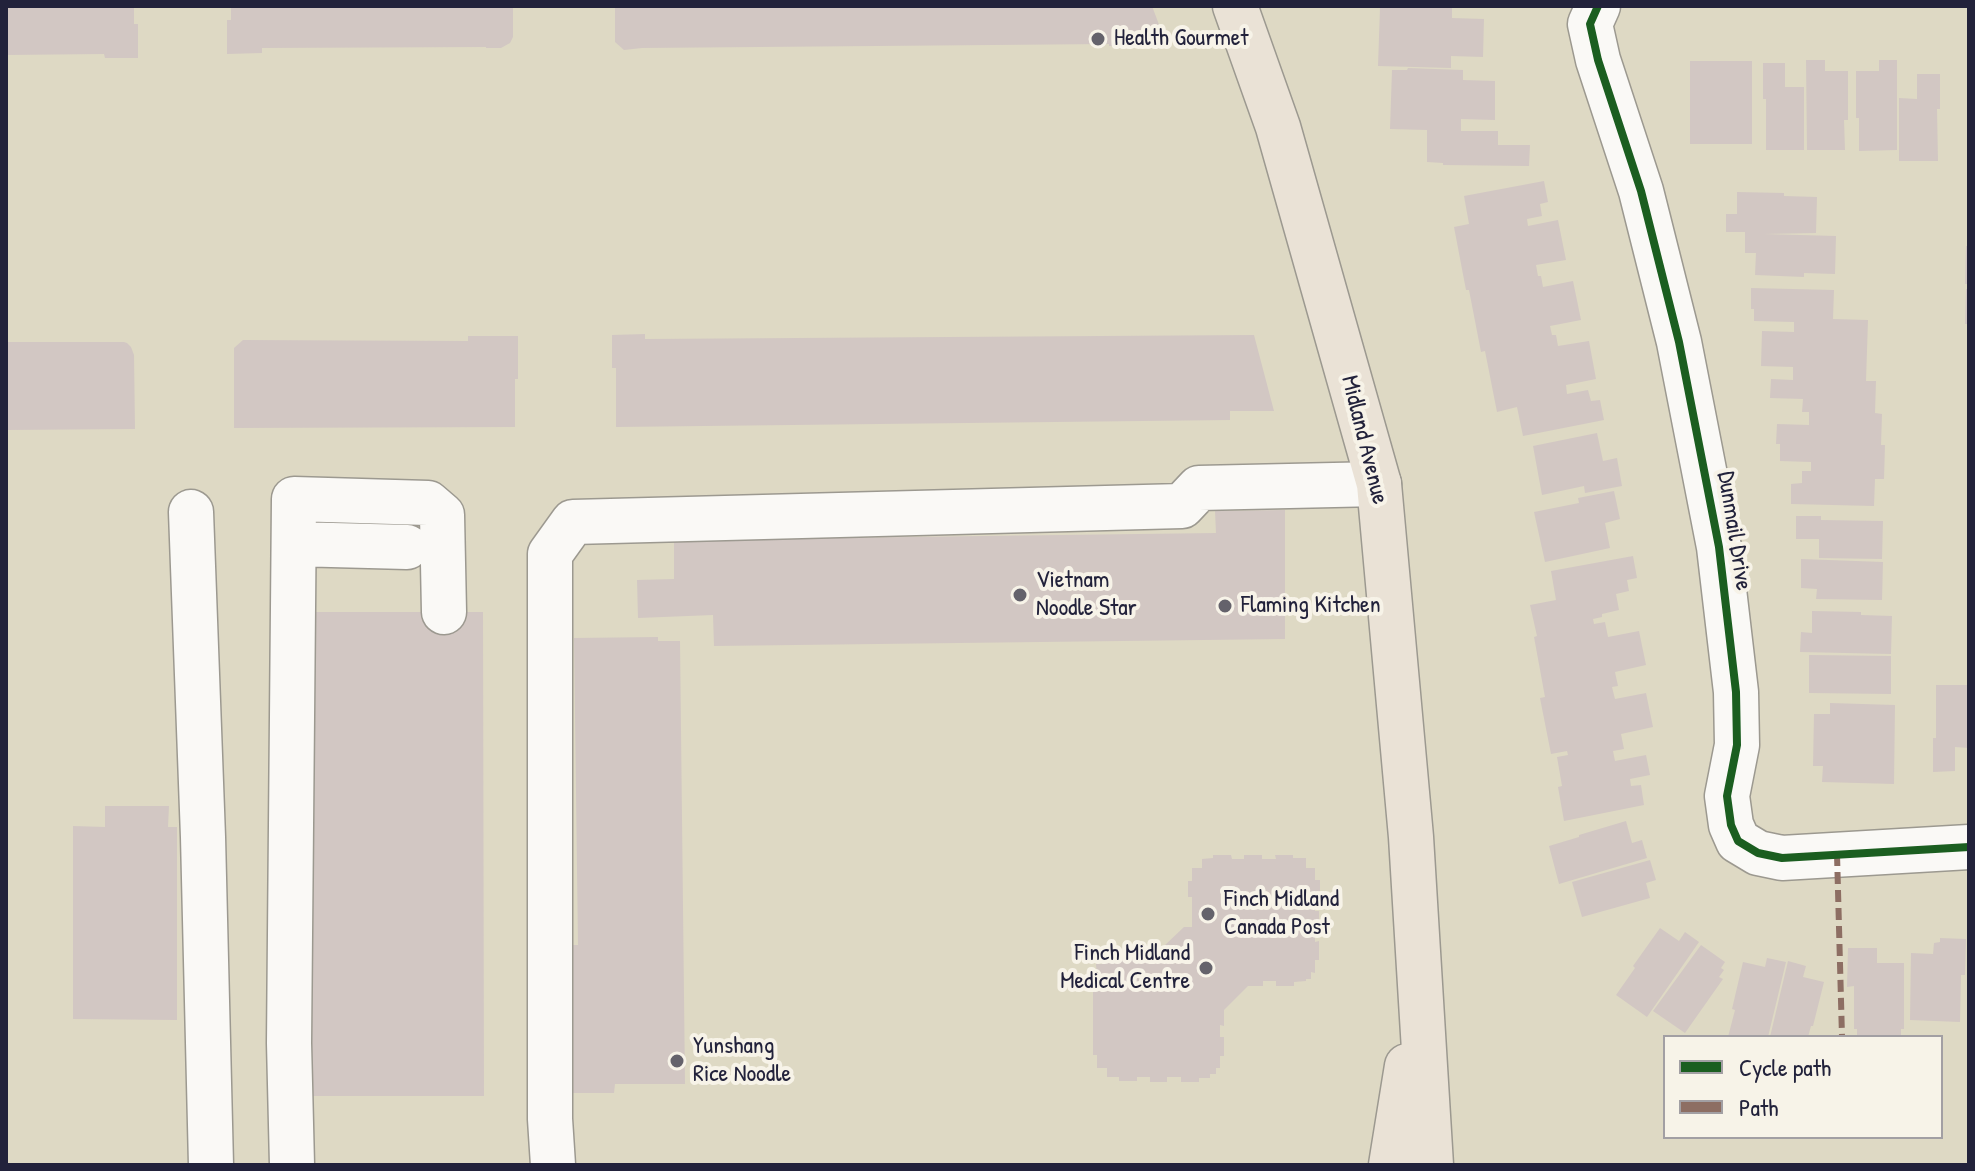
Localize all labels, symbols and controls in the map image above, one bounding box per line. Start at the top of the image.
place label: Health Gourmet [1114,25,1249,53]
marker: Health Gourmet [1089,30,1107,48]
street label: Midland Avenue [1334,373,1394,507]
street label: Dunmail Drive [1710,469,1758,593]
place label: Vietnam Noodle Star [1036,567,1137,623]
marker: Vietnam Noodle Star [1011,586,1029,604]
place label: Flaming Kitchen [1241,592,1381,620]
marker: Flaming Kitchen [1216,597,1234,615]
place label: Finch Midland Canada Post [1224,886,1339,942]
marker: Finch Midland Canada Post [1199,905,1217,923]
place label: Finch Midland Medical Centre [1060,940,1190,996]
marker: Finch Midland Medical Centre [1197,959,1215,977]
place label: Yunshang Rice Noodle [693,1033,791,1089]
legend [1663,1035,1943,1139]
text: Cycle path [1739,1051,1831,1083]
marker: Yunshang Rice Noodle [668,1052,686,1070]
text: Path [1739,1091,1778,1123]

